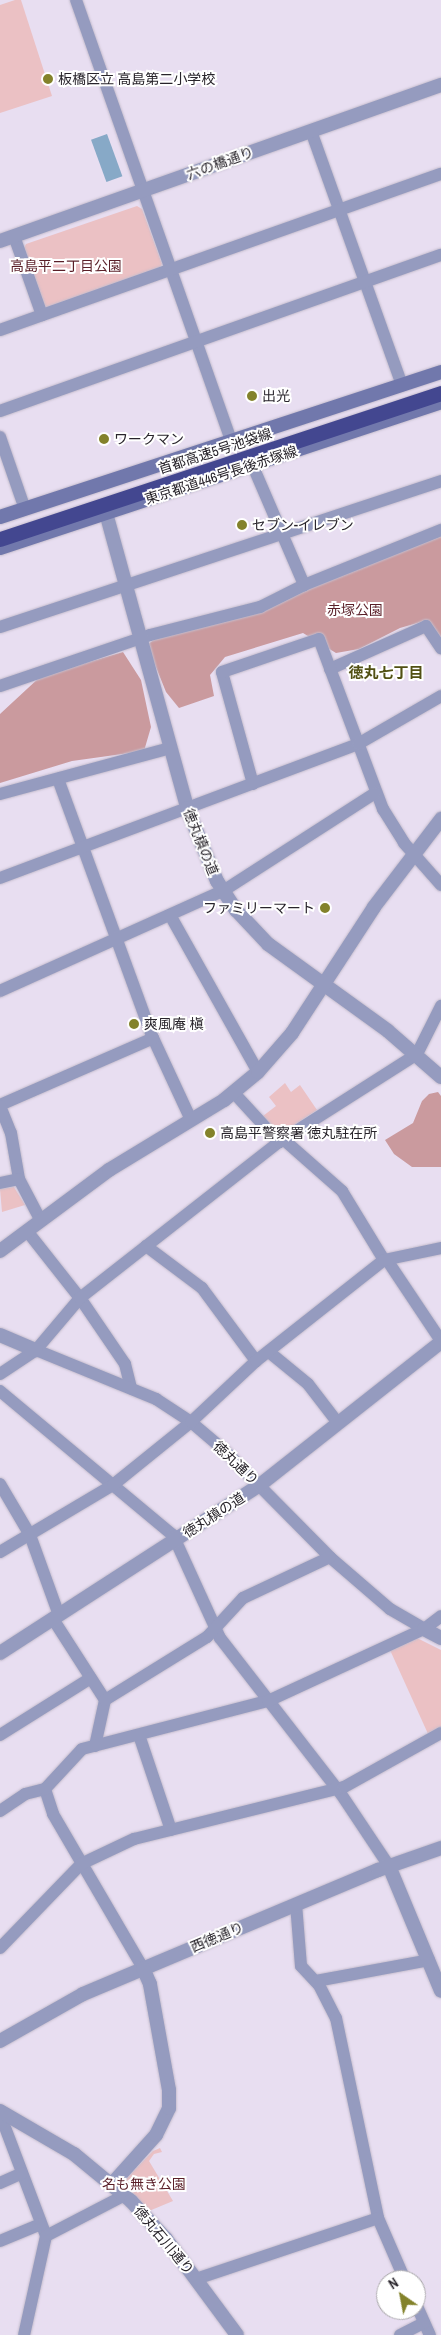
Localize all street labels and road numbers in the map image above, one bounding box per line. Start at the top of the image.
street label: 六の橋通り [184,143,256,183]
street label: 首都高速5号池袋線 [156,425,274,477]
street label: 東京都道446号長後赤塚線 [143,442,299,508]
street label: 徳丸槙の道 [180,806,222,878]
street label: 徳丸通り [210,1438,262,1488]
street label: 徳丸槙の道 [180,1489,248,1541]
street label: 西徳通り [188,1918,246,1956]
street label: 徳丸石川通り [131,2202,197,2278]

